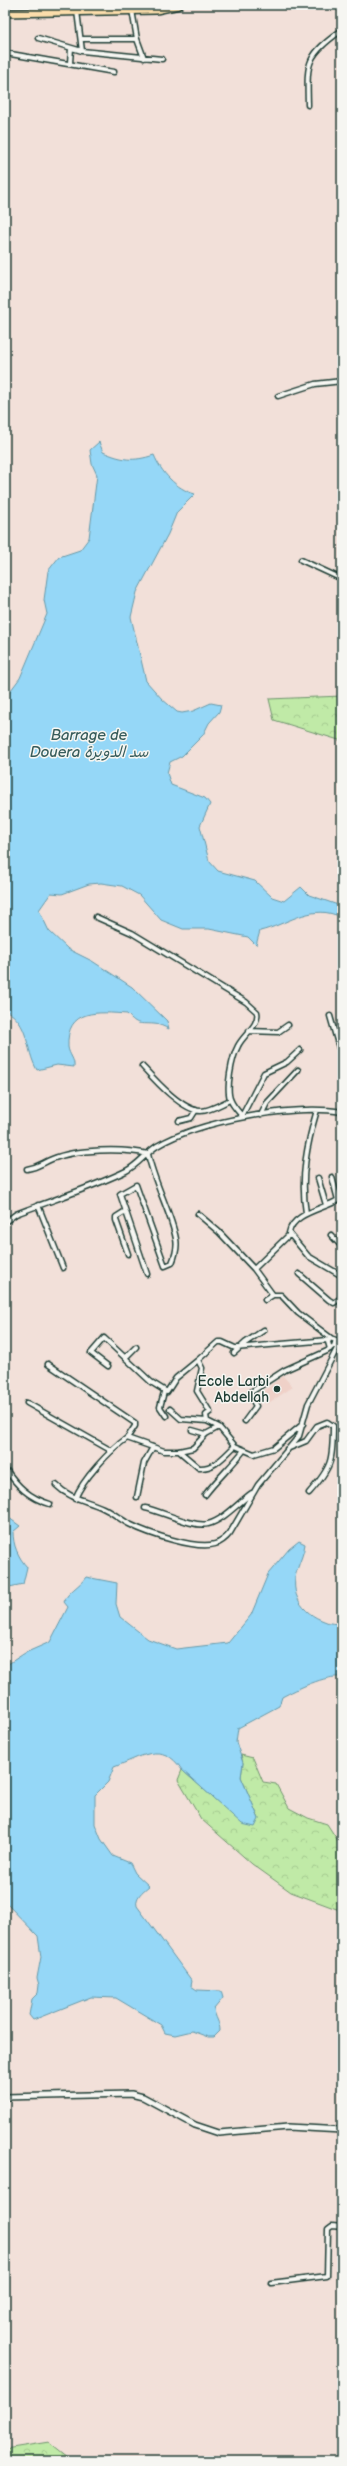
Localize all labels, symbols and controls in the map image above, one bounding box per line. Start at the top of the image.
water label: Barrage de Douera سد الدويرة [30,726,149,762]
place label: Ecole Larbi Abdellah [198,1373,269,1406]
marker: Ecole Larbi Abdellah [272,1384,282,1394]

